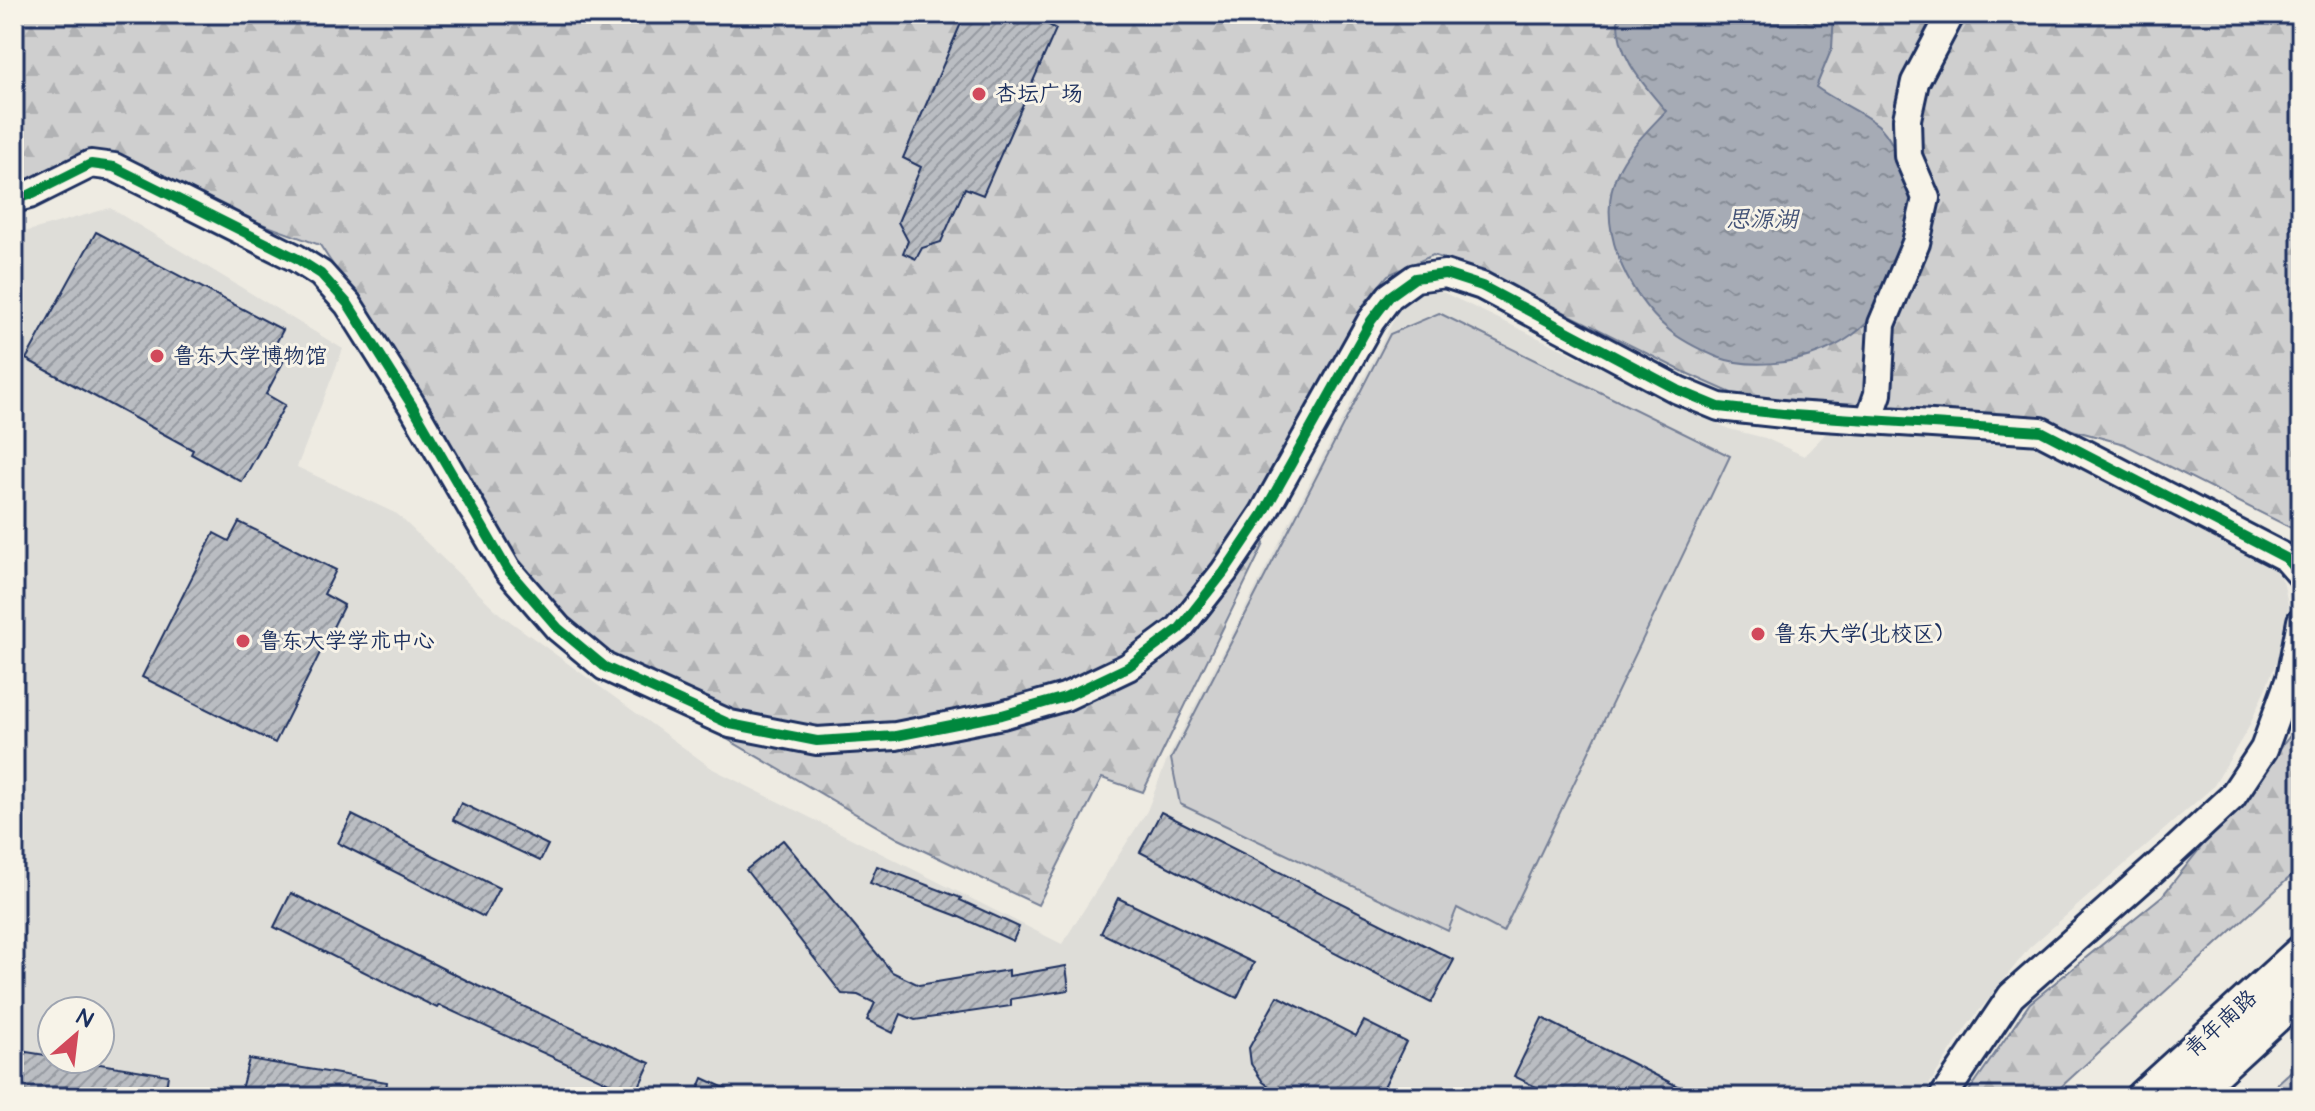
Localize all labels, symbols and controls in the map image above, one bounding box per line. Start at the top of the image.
place label: 杏坛广场 [995,79,1083,110]
marker: 杏坛广场 [970,85,988,103]
water label: 思源湖 [1726,203,1801,237]
place label: 鲁东大学博物馆 [173,341,327,372]
marker: 鲁东大学博物馆 [148,347,166,365]
place label: 鲁东大学(北校区) [1774,619,1943,650]
marker: 鲁东大学(北校区) [1749,625,1767,643]
place label: 鲁东大学学术中心 [259,626,435,657]
marker: 鲁东大学学术中心 [234,632,252,650]
street label: 青年南路 [2178,983,2264,1065]
north arrow [36,995,116,1075]
text: N [71,1002,98,1036]

